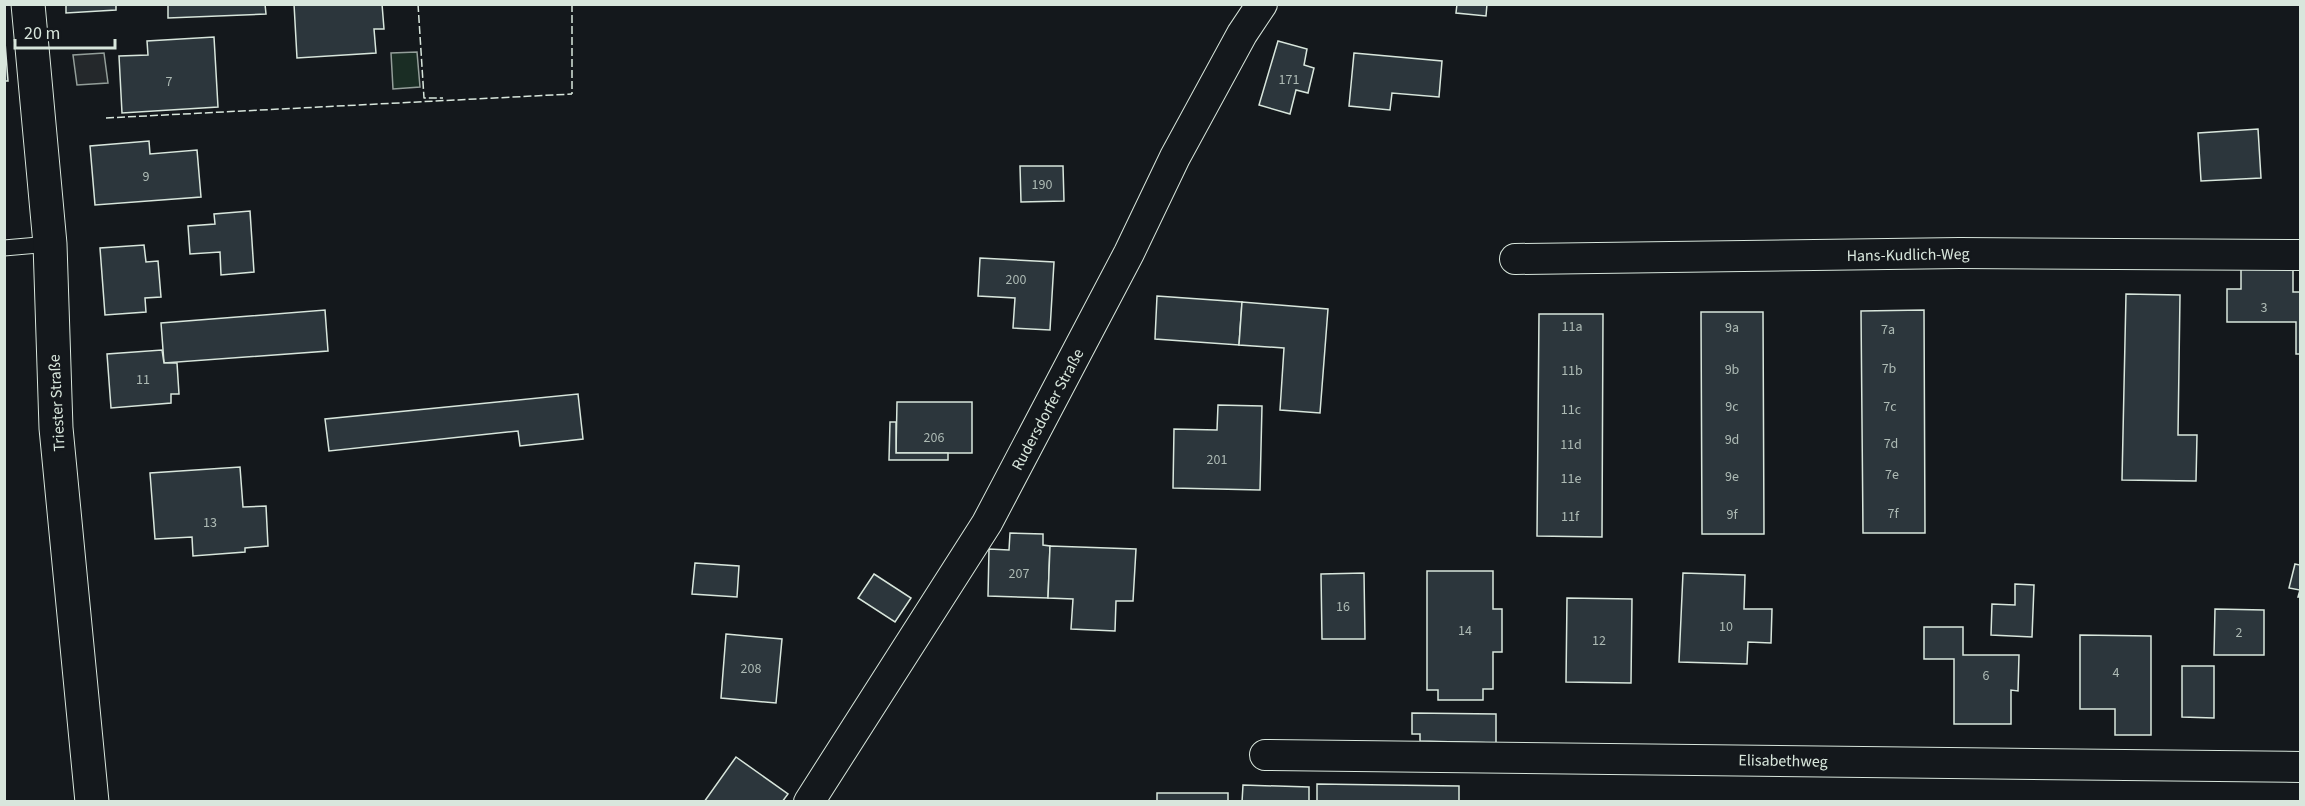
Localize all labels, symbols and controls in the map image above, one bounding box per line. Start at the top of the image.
scale bar [15,12,116,50]
text: 20 m [24,21,60,46]
house number: 171 [1279,70,1299,90]
house number: 7 [166,72,173,92]
house number: 9 [143,167,150,187]
house number: 190 [1032,175,1052,195]
street label: Hans-Kudlich-Weg [1846,243,1970,267]
house number: 200 [1006,270,1026,290]
house number: 3 [2261,298,2268,318]
house number: 11a [1562,317,1582,337]
house number: 9a [1725,318,1739,338]
house number: 7a [1881,320,1895,340]
street label: Rudersdorfer Straße [1006,345,1089,474]
street label: Triester Straße [43,354,71,452]
house number: 7b [1882,359,1897,379]
house number: 9b [1725,360,1740,380]
house number: 11b [1561,361,1583,381]
house number: 11 [136,370,150,390]
house number: 9c [1725,397,1739,417]
house number: 7c [1883,397,1897,417]
house number: 11c [1561,400,1582,420]
house number: 206 [924,428,944,448]
house number: 9d [1725,430,1739,450]
house number: 7d [1884,434,1898,454]
house number: 11d [1560,435,1582,455]
house number: 201 [1207,450,1227,470]
house number: 7e [1885,465,1899,485]
house number: 9e [1725,467,1739,487]
house number: 11e [1561,469,1581,489]
house number: 7f [1887,504,1899,524]
house number: 9f [1726,505,1738,525]
house number: 11f [1561,507,1580,527]
house number: 13 [203,513,217,533]
house number: 207 [1009,564,1029,584]
house number: 16 [1336,597,1350,617]
house number: 10 [1719,617,1733,637]
house number: 14 [1458,621,1472,641]
house number: 2 [2236,623,2243,643]
house number: 12 [1592,631,1606,651]
house number: 208 [741,659,761,679]
house number: 4 [2113,663,2120,683]
house number: 6 [1983,666,1990,686]
street label: Elisabethweg [1738,749,1828,773]

